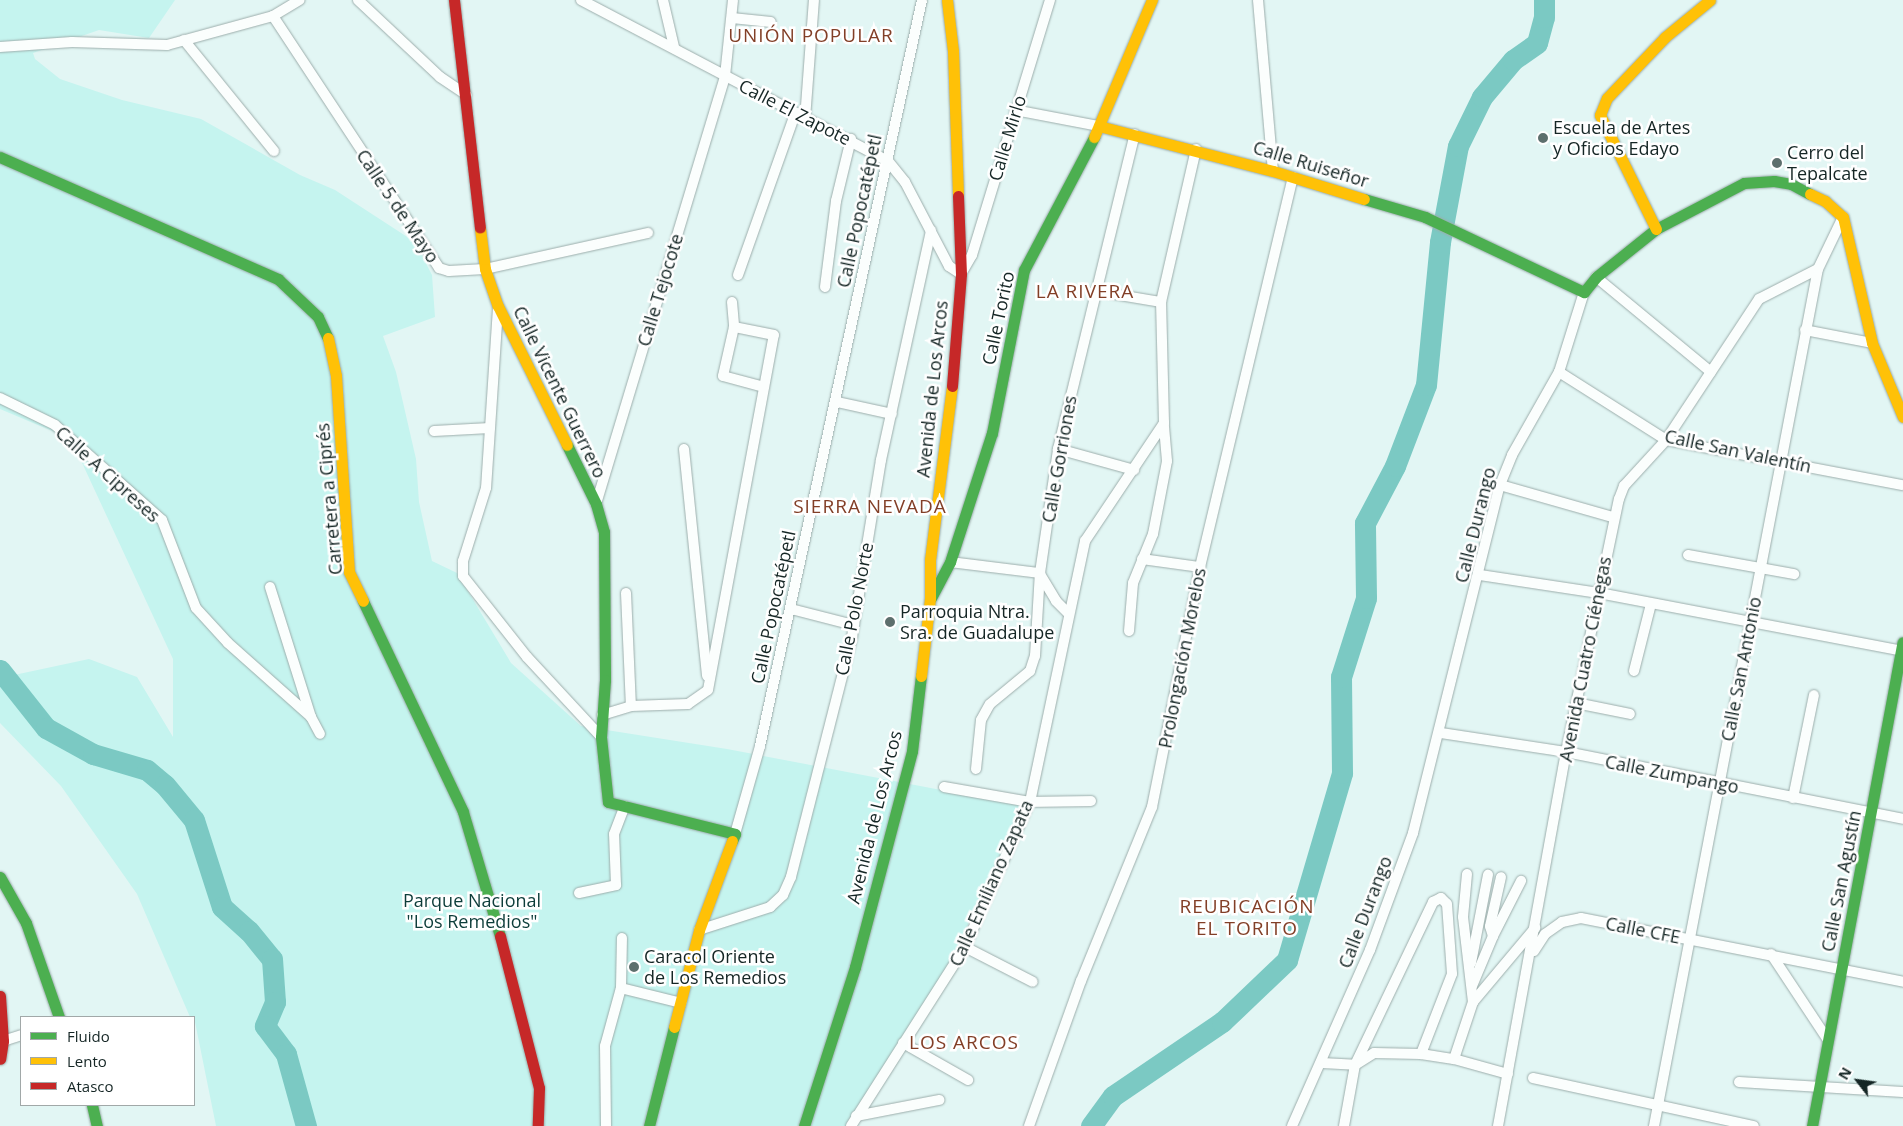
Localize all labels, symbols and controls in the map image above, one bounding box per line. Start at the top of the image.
district label: UNIÓN POPULAR [727,25,895,47]
street label: Calle El Zapote [735,74,855,150]
street label: Calle Mirlo [984,92,1030,184]
place label: Escuela de Artes y Oficios Edayo [1553,117,1690,160]
street label: Calle Popocatépetl [832,132,886,290]
marker: Escuela de Artes y Oficios Edayo [1537,132,1549,144]
street label: Calle Ruiseñor [1251,136,1371,192]
place label: Cerro del Tepalcate [1787,142,1868,184]
street label: Calle 5 de Mayo [352,145,444,267]
marker: Cerro del Tepalcate [1771,157,1783,169]
street label: Calle Tejocote [633,231,687,349]
street label: Calle Torito [978,269,1018,367]
district label: LA RIVERA [1035,281,1135,303]
street label: Avenida de Los Arcos [912,299,952,479]
street label: Calle Vicente Guerrero [509,302,611,482]
street label: Calle Gorriones [1037,394,1081,524]
street label: Calle A Cipreses [51,422,165,526]
street label: Carretera a Ciprés [312,422,346,576]
street label: Calle San Valentín [1663,425,1813,477]
street label: Calle Durango [1450,465,1500,585]
district label: SIERRA NEVADA [792,496,948,518]
street label: Calle Popocatépetl [746,528,800,686]
street label: Calle Polo Norte [831,541,877,677]
street label: Avenida Cuatro Ciénegas [1554,554,1616,764]
street label: Prolongación Morelos [1154,566,1210,750]
street label: Calle San Antonio [1716,595,1766,743]
place label: Parroquia Ntra. Sra. de Guadalupe [900,601,1054,644]
marker: Parroquia Ntra. Sra. de Guadalupe [884,616,896,628]
street label: Avenida de Los Arcos [842,728,906,906]
street label: Calle Zumpango [1603,750,1741,798]
street label: Calle Emiliano Zapata [945,796,1037,970]
street label: Calle San Agustín [1817,808,1865,954]
street label: Calle Durango [1334,853,1396,971]
park label: Parque Nacional "Los Remedios" [403,890,541,932]
district label: REUBICACIÓN EL TORITO [1178,896,1316,940]
street label: Calle CFE [1604,912,1682,948]
place label: Caracol Oriente de Los Remedios [644,946,786,989]
marker: Caracol Oriente de Los Remedios [628,961,640,973]
legend [20,1016,195,1106]
text: Fluido [67,1026,110,1046]
district label: LOS ARCOS [908,1032,1020,1054]
text: Lento [67,1051,107,1071]
north arrow [1833,1056,1883,1106]
text: N [1833,1064,1856,1083]
text: Atasco [67,1076,114,1096]

